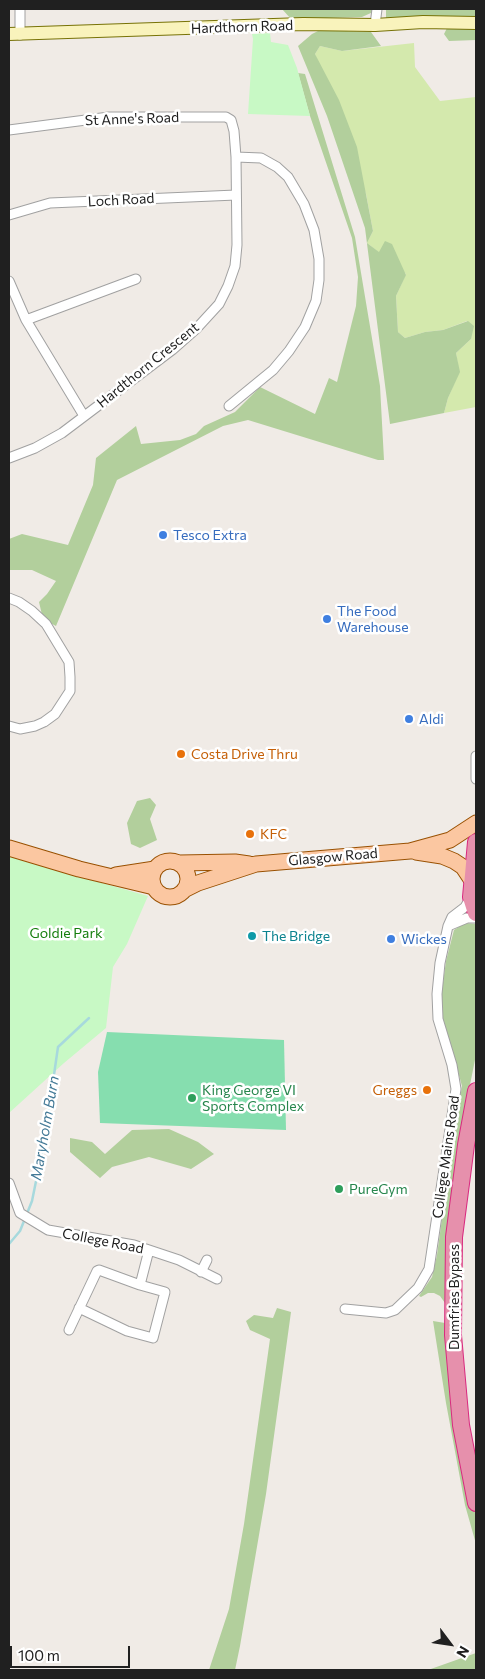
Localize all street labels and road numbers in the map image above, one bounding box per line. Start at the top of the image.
street label: Hardthorn Road [191,17,293,37]
street label: St Anne's Road [85,109,179,129]
street label: Loch Road [87,190,155,210]
street label: Hardthorn Crescent [94,319,202,411]
street label: Glasgow Road [288,845,378,869]
street label: College Mains Road [429,1094,463,1220]
street label: College Road [61,1225,145,1257]
street label: Dumfries Bypass [446,1244,462,1350]

